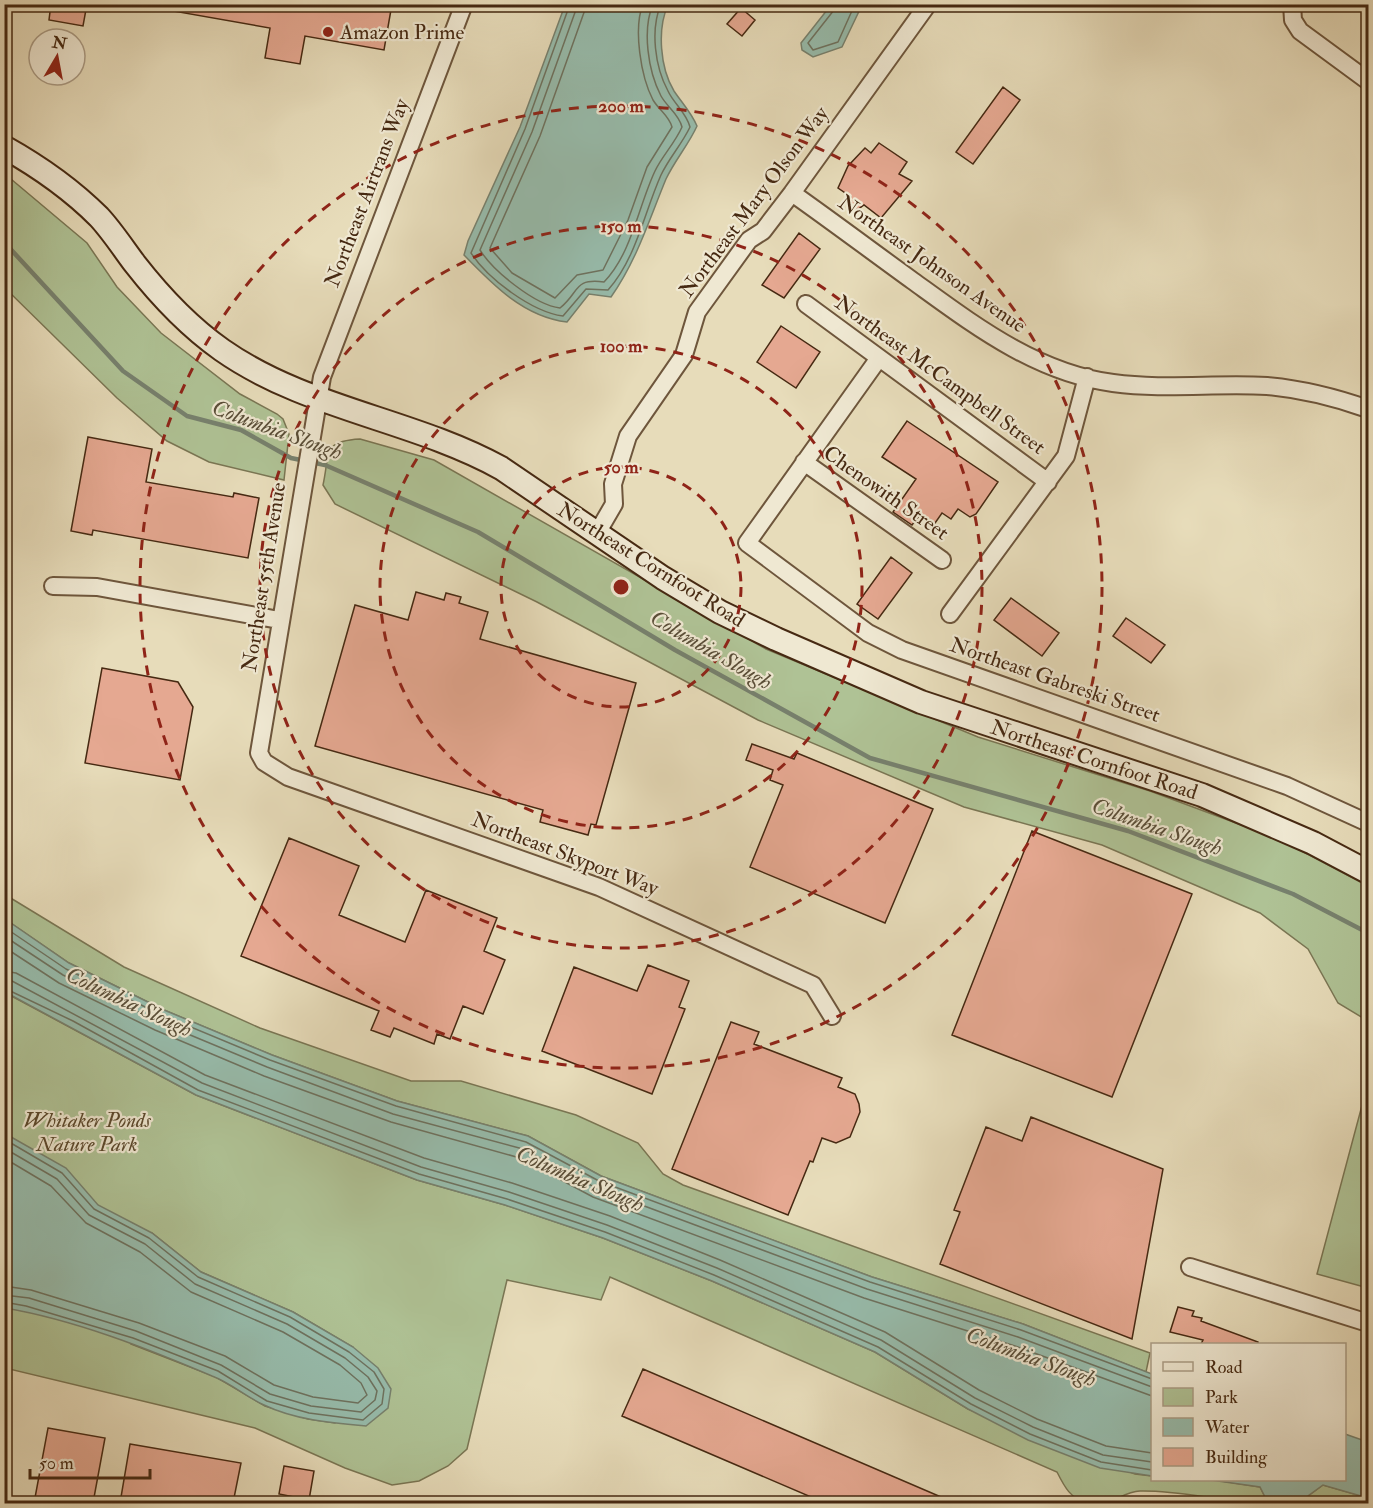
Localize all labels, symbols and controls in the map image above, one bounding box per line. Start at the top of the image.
place label: Amazon Prime [339,19,465,46]
marker: Amazon Prime [321,25,335,39]
north arrow [27,27,87,87]
text: N [50,32,69,54]
street label: Northeast Airtrans Way [319,94,416,291]
text: 200 m [598,95,645,118]
street label: Northeast Mary Olson Way [673,100,835,303]
street label: Northeast Johnson Avenue [833,189,1031,339]
text: 150 m [600,215,643,238]
street label: Northeast McCampbell Street [829,289,1051,461]
text: 100 m [600,335,643,358]
water label: Columbia Slough [208,394,346,467]
street label: Chenowith Street [818,440,954,546]
text: 50 m [604,456,639,479]
street label: Northeast 55th Avenue [236,480,292,674]
street label: Northeast Cornfoot Road [552,496,750,634]
centre of rings [611,577,631,597]
water label: Columbia Slough [645,604,777,696]
street label: Northeast Gabreski Street [946,631,1164,729]
street label: Northeast Cornfoot Road [987,714,1202,806]
water label: Columbia Slough [1088,792,1226,862]
street label: Northeast Skyport Way [468,806,663,902]
water label: Columbia Slough [61,961,197,1044]
park label: Whitaker Ponds Nature Park [23,1107,152,1158]
water label: Columbia Slough [512,1139,648,1219]
water label: Columbia Slough [962,1321,1100,1394]
legend [1151,1343,1346,1481]
text: Road [1205,1356,1243,1379]
text: Park [1205,1386,1238,1409]
text: Water [1204,1416,1249,1439]
scale bar [30,1442,150,1480]
text: Building [1205,1446,1268,1469]
text: 50 m [39,1452,74,1475]

